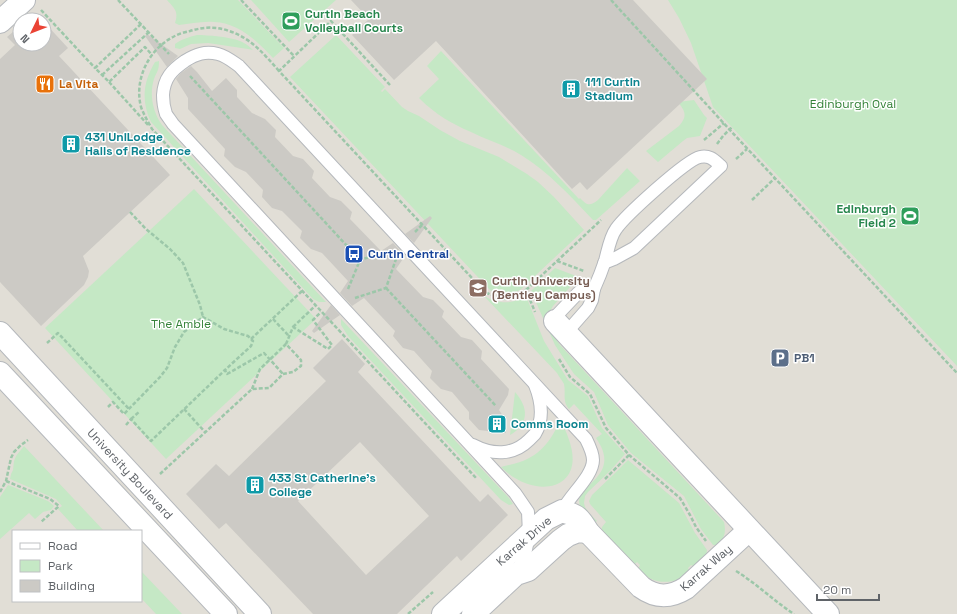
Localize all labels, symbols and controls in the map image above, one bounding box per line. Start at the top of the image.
place label: Curtin Beach Volleyball Courts [305,6,403,36]
sports icon: Curtin Beach Volleyball Courts [280,10,302,32]
north arrow [12,12,52,52]
text: N [17,31,32,46]
restaurant icon: La Vita [34,73,56,95]
place label: 111 Curtin Stadium [585,74,640,104]
place label: La Vita [59,76,98,92]
building icon: 111 Curtin Stadium [560,78,582,100]
park label: Edinburgh Oval [810,96,896,112]
place label: 431 UniLodge Halls of Residence [85,129,191,159]
building icon: 431 UniLodge Halls of Residence [60,133,82,155]
place label: Edinburgh Field 2 [836,201,896,231]
sports icon: Edinburgh Field 2 [899,205,921,227]
bus stop icon: Curtin Central [343,243,365,265]
place label: Curtin Central [368,246,449,262]
place label: Curtin University (Bentley Campus) [492,273,596,303]
school or university icon: Curtin University (Bentley Campus) [467,277,489,299]
park label: The Amble [151,316,211,332]
parking icon: PB1 [769,347,791,369]
place label: PB1 [794,350,815,366]
building icon: Comms Room [486,413,508,435]
place label: Comms Room [511,416,588,432]
street label: University Boulevard [84,425,176,523]
place label: 433 St Catherine's College [269,470,376,500]
building icon: 433 St Catherine's College [244,474,266,496]
street label: Karrak Drive [493,513,555,569]
legend [12,530,142,602]
text: Road [48,538,77,554]
street label: Karrak Way [677,541,735,595]
text: Park [48,558,73,574]
scale bar [817,576,879,602]
text: Building [48,578,95,594]
text: 20 m [823,582,851,598]

